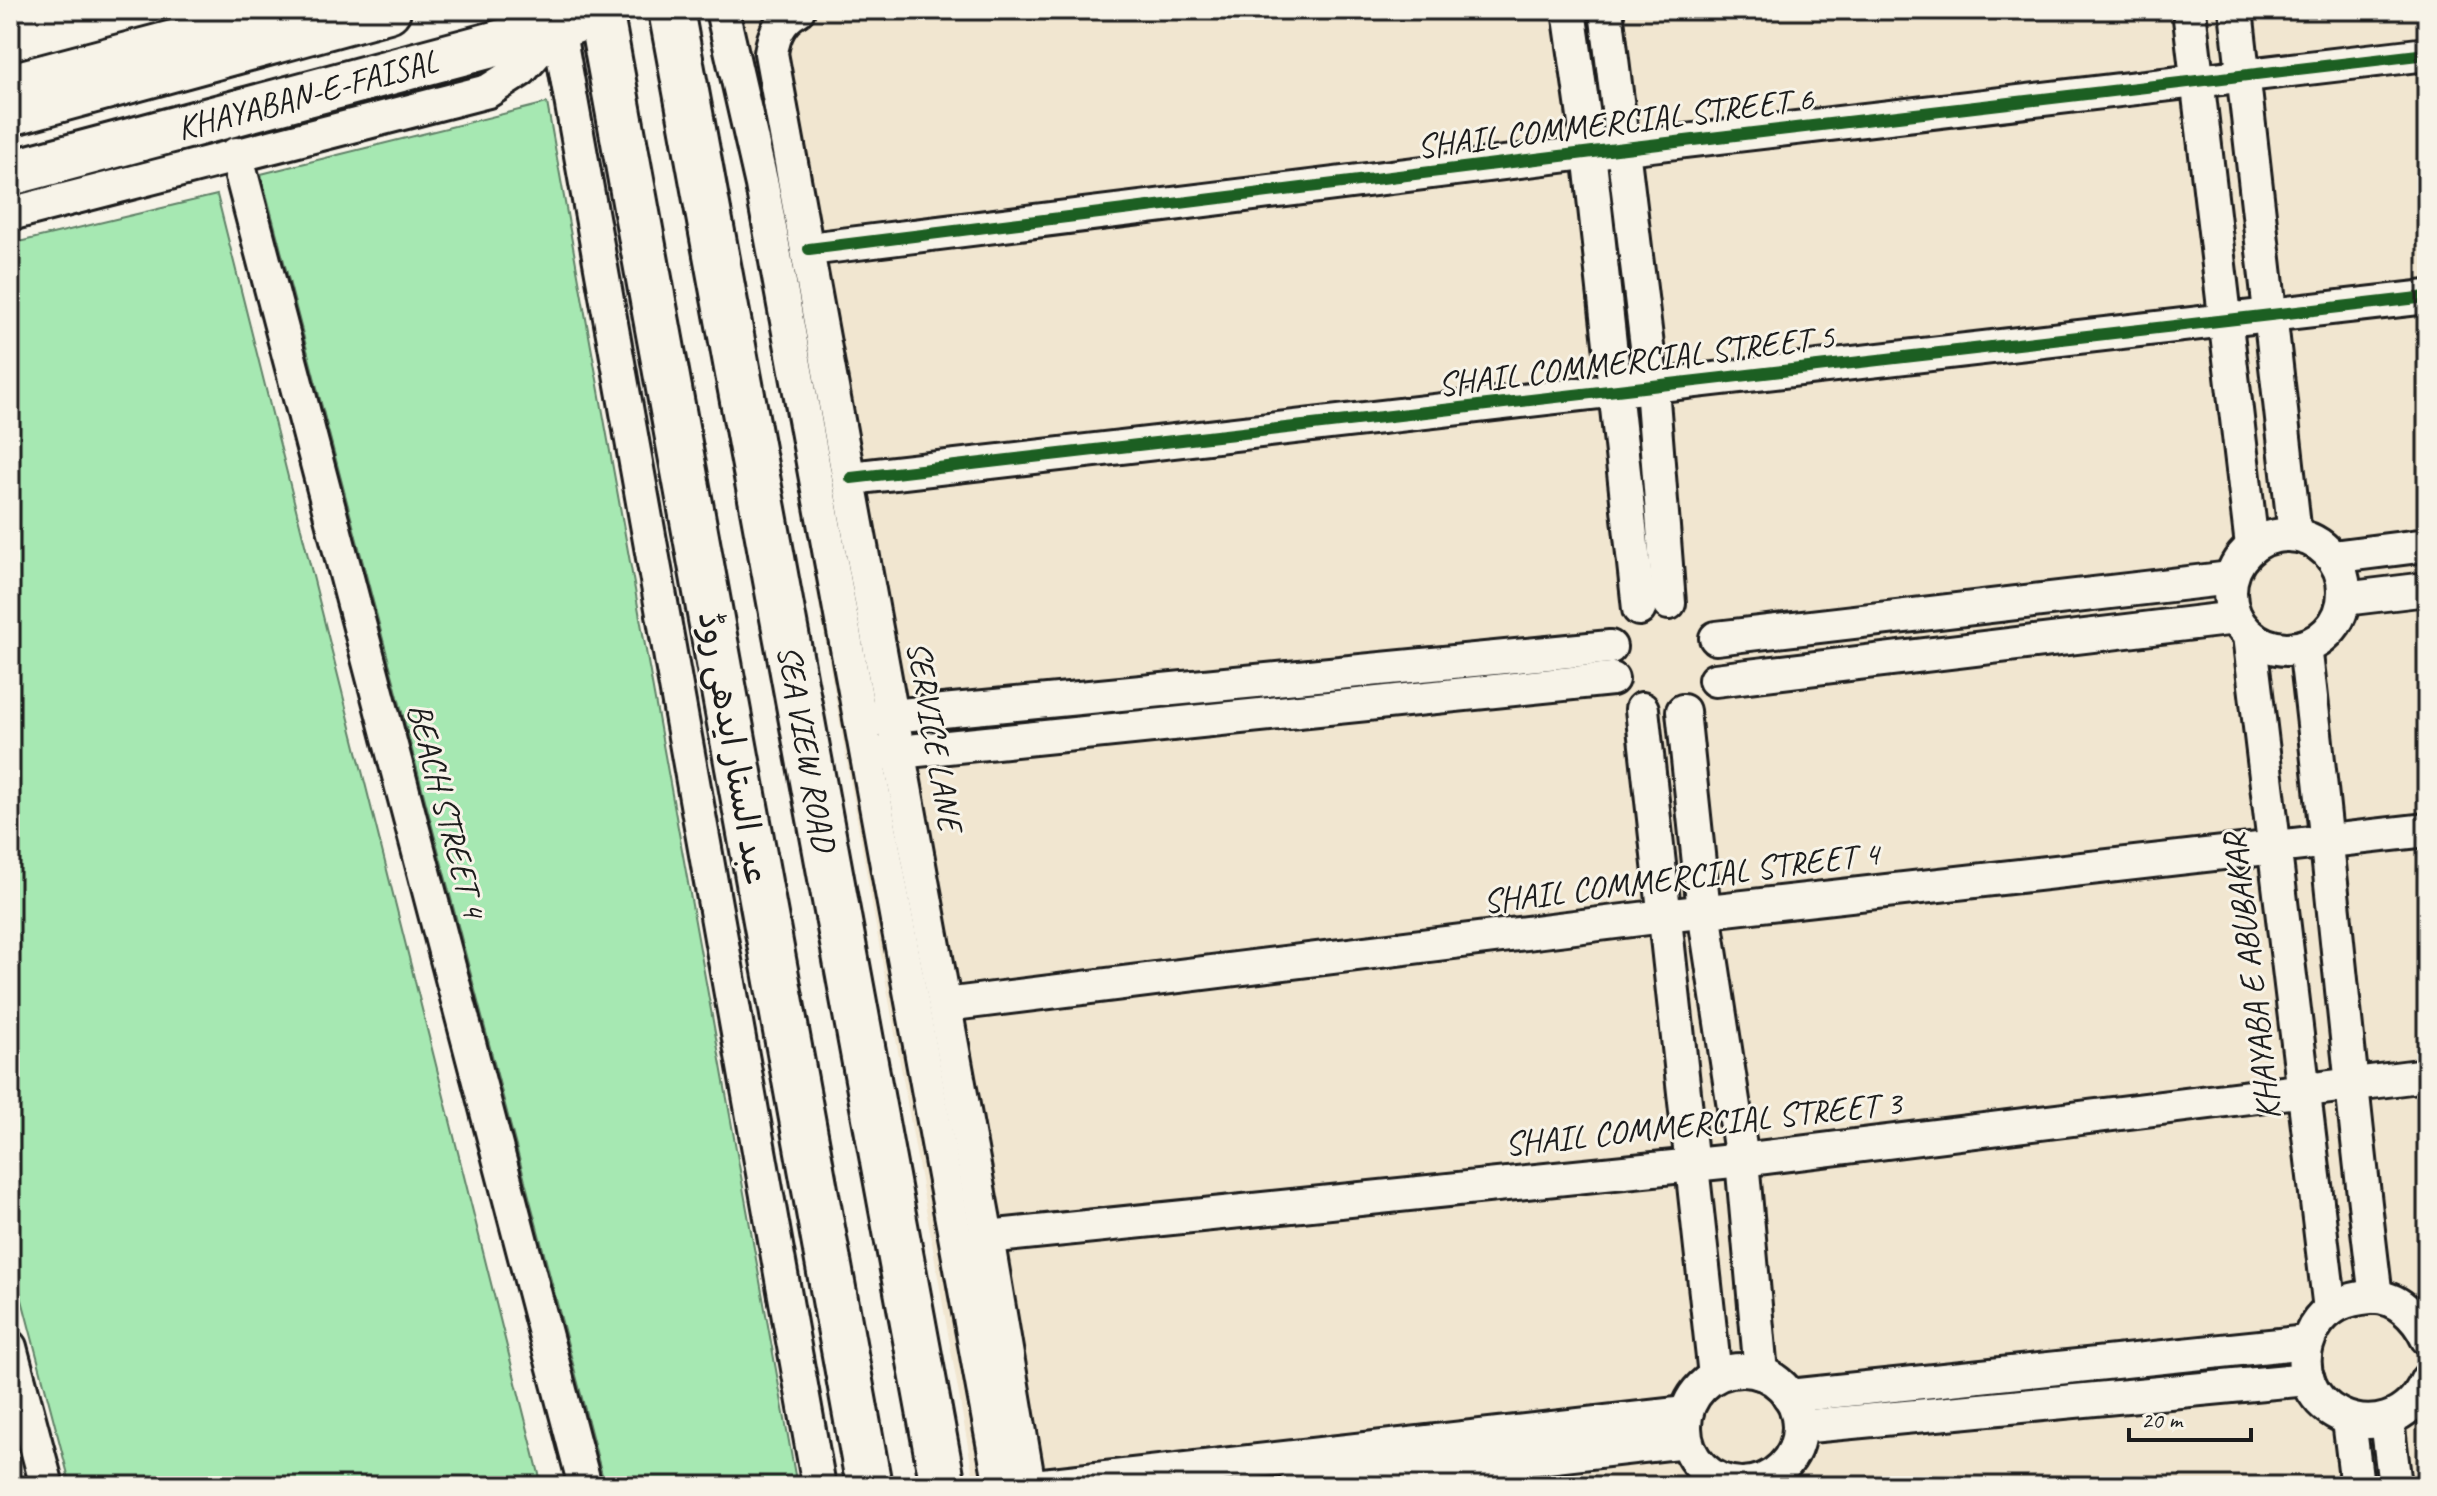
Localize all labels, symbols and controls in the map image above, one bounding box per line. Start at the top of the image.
street label: KHAYABAN-E-FAISAL [172,38,442,149]
street label: SHAIL COMMERCIAL STREET 6 [1415,76,1817,168]
street label: SHAIL COMMERCIAL STREET 5 [1436,314,1838,406]
street label: عبد الستار ایدھی روڈ [689,608,779,888]
street label: SERVICE LANE [897,638,974,838]
street label: SEA VIEW ROAD [768,642,847,857]
street label: BEACH STREET 4 [398,698,497,925]
street label: KHAYABA E ABUBAKAR [2212,829,2290,1122]
street label: SHAIL COMMERCIAL STREET 4 [1481,831,1885,923]
street label: SHAIL COMMERCIAL STREET 3 [1503,1081,1906,1165]
scale bar [2129,1392,2251,1442]
text: 20 m [2141,1405,2184,1435]

